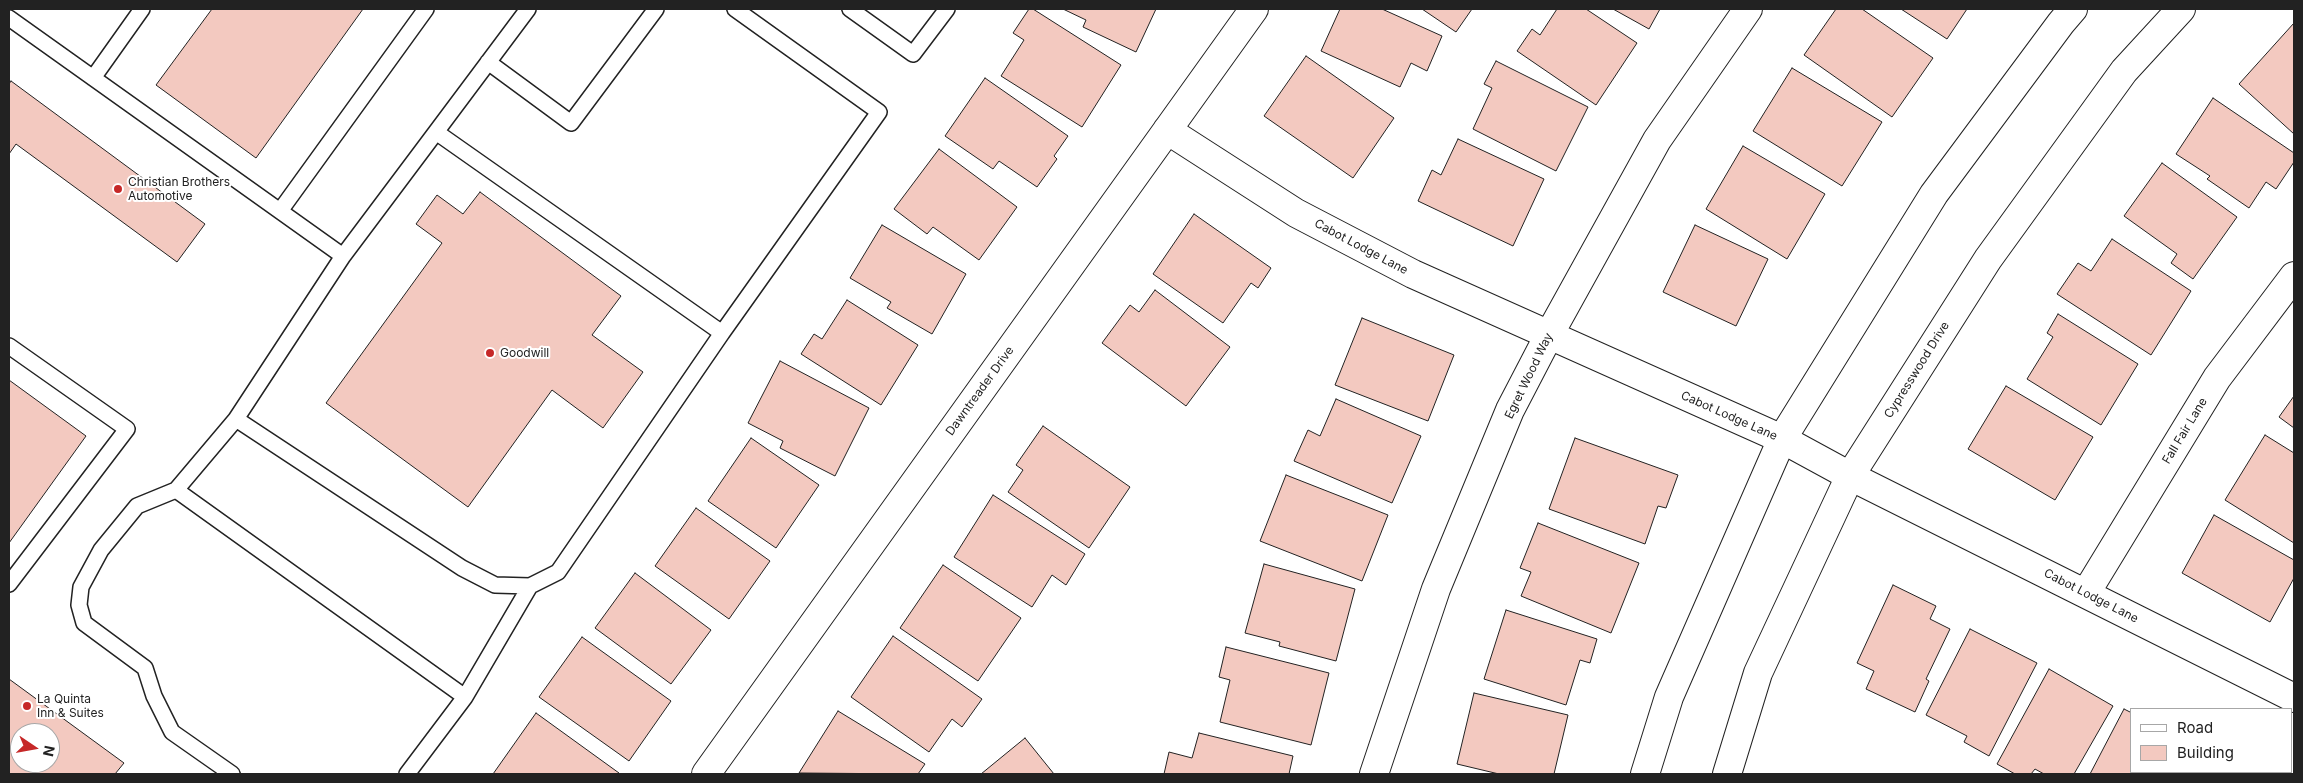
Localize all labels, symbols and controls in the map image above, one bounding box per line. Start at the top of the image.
place label: Christian Brothers Automotive [128,175,230,203]
marker: Christian Brothers Automotive [112,183,124,195]
street label: Cabot Lodge Lane [1312,216,1410,278]
street label: Cypresswood Drive [1881,319,1953,421]
street label: Egret Wood Way [1502,331,1556,421]
street label: Dawntreader Drive [943,344,1017,438]
place label: Goodwill [500,346,549,360]
marker: Goodwill [484,347,496,359]
street label: Cabot Lodge Lane [1679,388,1779,444]
street label: Fall Fair Lane [2160,395,2210,467]
street label: Cabot Lodge Lane [2041,566,2141,626]
place label: La Quinta Inn & Suites [37,692,104,720]
marker: La Quinta Inn & Suites [21,700,33,712]
legend [2130,708,2293,773]
text: Road [2177,718,2213,737]
north arrow [10,723,60,773]
text: Building [2177,743,2234,762]
text: N [40,744,59,758]

